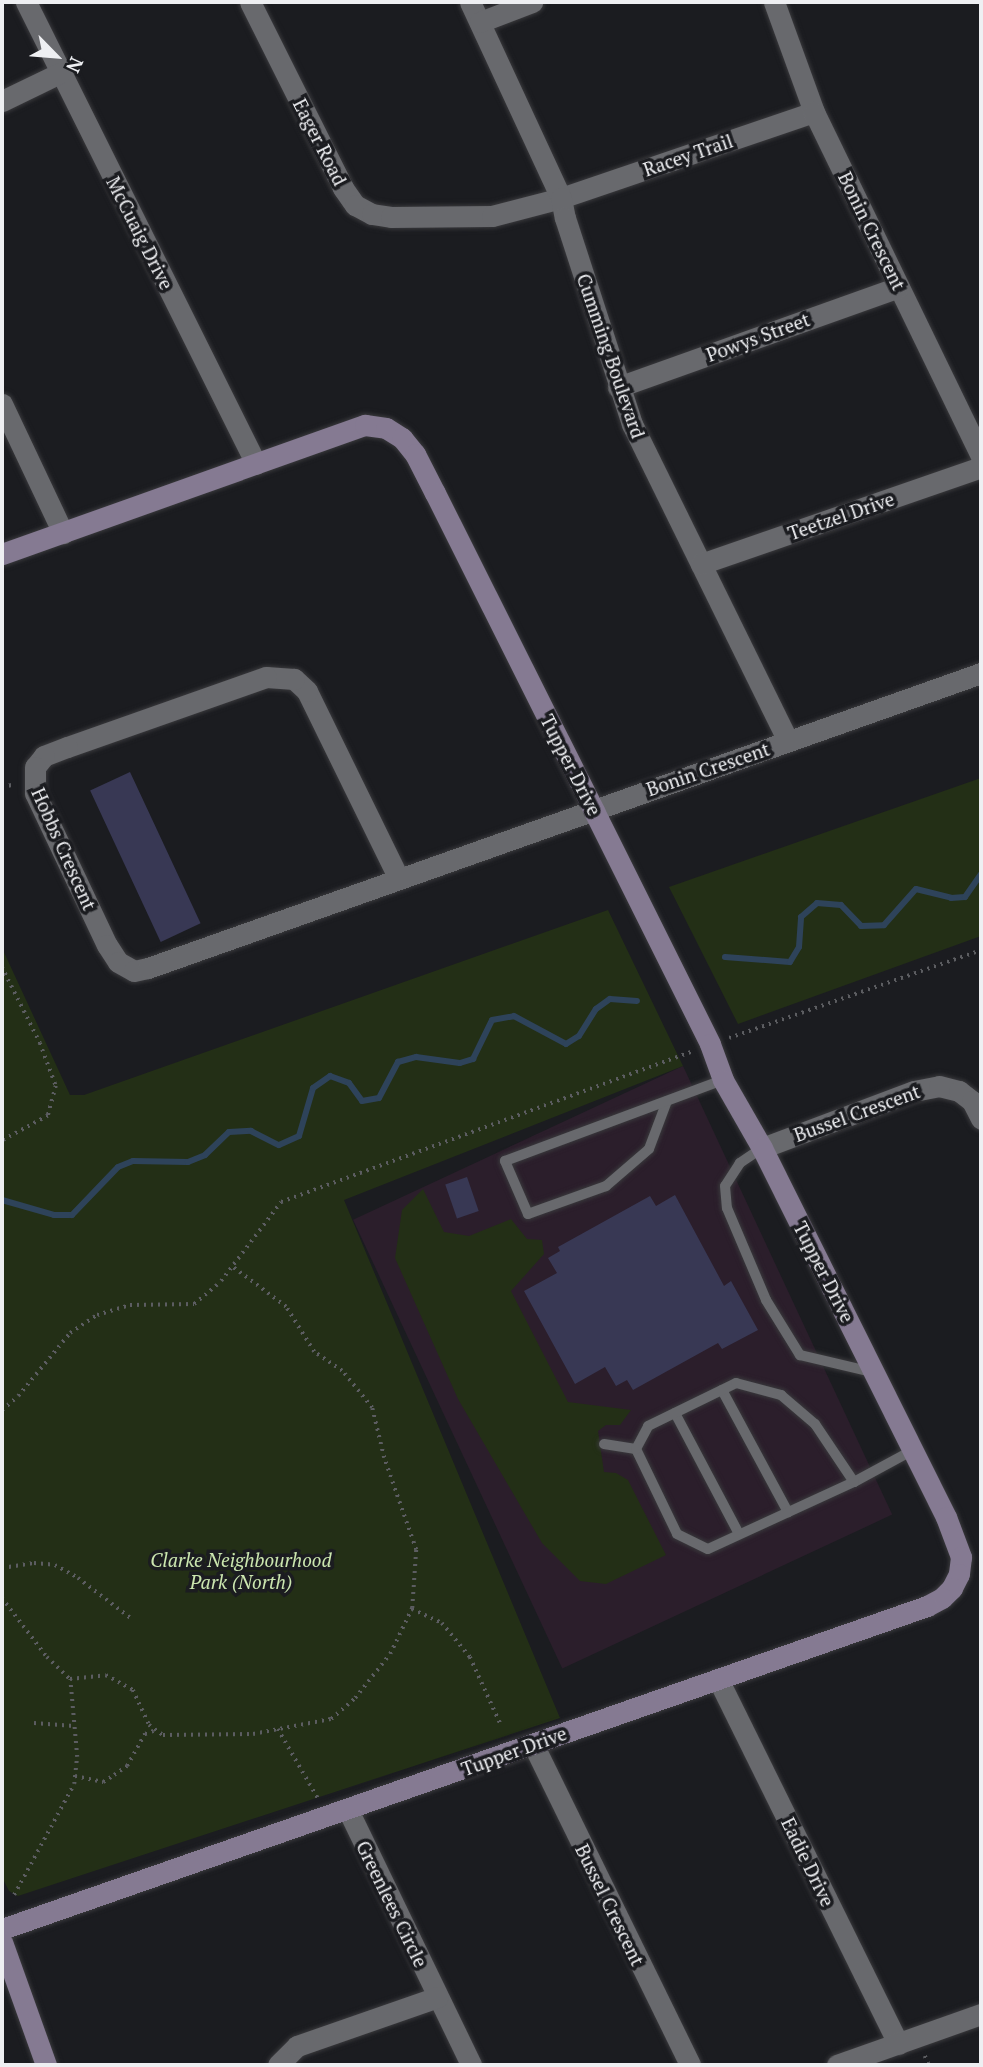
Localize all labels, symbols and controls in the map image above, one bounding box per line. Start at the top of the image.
north arrow [21,21,91,91]
text: N [61,53,90,77]
street label: Eager Road [288,95,352,189]
street label: Racey Trail [640,129,736,181]
street label: Bonin Crescent [834,168,910,294]
street label: McCuaig Drive [102,173,178,293]
street label: Cumming Boulevard [572,271,650,441]
street label: Powys Street [703,308,813,366]
street label: Teetzel Drive [785,487,897,545]
street label: Tupper Drive [536,711,606,819]
street label: Bonin Crescent [643,737,773,801]
street label: Hobbs Crescent [27,784,101,914]
street label: Bussel Crescent [791,1080,923,1146]
street label: Tupper Drive [789,1218,859,1326]
park label: Clarke Neighbourhood Park (North) [150,1549,332,1593]
street label: Tupper Drive [458,1721,570,1781]
street label: Eadie Drive [777,1814,839,1910]
street label: Greenlees Circle [352,1837,432,1971]
street label: Bussel Crescent [571,1840,649,1970]

